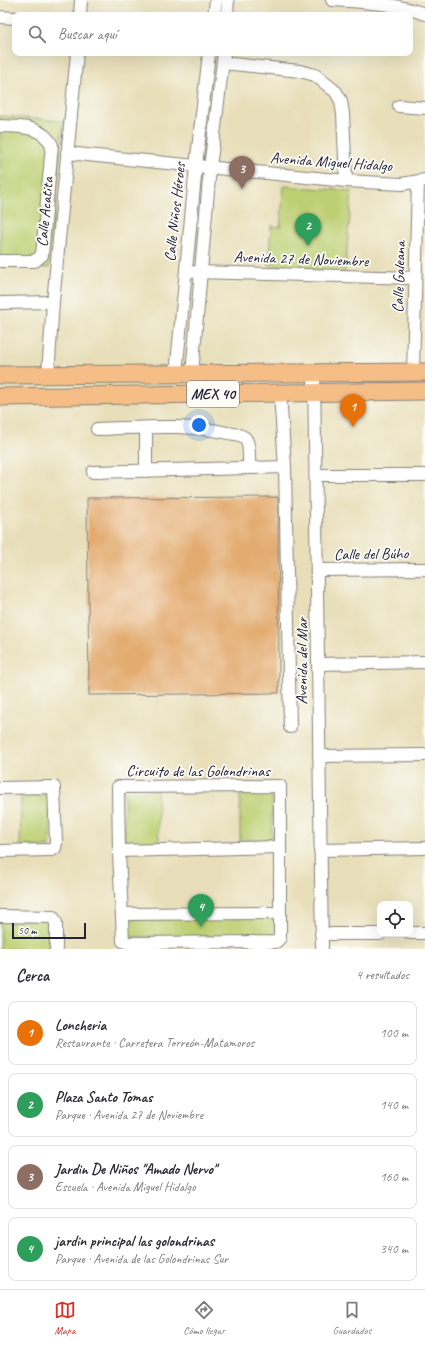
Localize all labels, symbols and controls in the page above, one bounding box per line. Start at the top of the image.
search box [12,12,413,56]
icon: search [26,23,48,45]
text: Buscar aquí [58,25,117,44]
street label: Avenida Miguel Hidalgo [269,148,394,176]
pin: 3 [229,156,255,189]
street label: Calle Niños Héroes [160,160,190,263]
street label: Calle Acatita [32,175,58,248]
pin: 2 [295,213,321,246]
street label: Calle Galeana [388,239,410,313]
street label: Avenida 27 de Noviembre [233,247,370,271]
road number: MEX 40 [187,381,239,407]
pin: 1 [340,394,366,427]
your location [189,415,209,435]
street label: Calle del Búho [334,543,410,565]
street label: Avenida del Mar [292,616,312,705]
street label: Circuito de las Golondrinas [126,761,271,781]
pin: 4 [188,894,214,927]
map controls [377,901,413,937]
button: locate [377,901,413,937]
scale bar [12,921,86,940]
text: 50 m [18,923,37,937]
text: Cerca [16,965,49,986]
text: 4 resultados [356,967,409,983]
text: Loncheria [55,1016,106,1035]
text: 1 [27,1025,33,1041]
text: 100 m [380,1025,408,1041]
text: Restaurante · Carretera Torreón-Matamoros [55,1035,254,1051]
text: Plaza Santo Tomas [55,1088,152,1107]
text: 2 [27,1097,33,1113]
text: 140 m [380,1097,408,1113]
text: Parque · Avenida 27 de Noviembre [55,1107,203,1123]
text: Jardin De Niños "Amado Nervo" [55,1160,216,1179]
text: 3 [27,1169,33,1185]
text: 160 m [380,1169,408,1185]
text: Escuela · Avenida Miguel Hidalgo [55,1179,196,1195]
text: jardin principal las golondrinas [55,1232,214,1251]
text: 4 [27,1241,33,1257]
text: 340 m [380,1241,408,1257]
text: Parque · Avenida de las Golondrinas Sur [55,1251,228,1267]
tab: Mapa [54,1299,76,1337]
tab: Cómo llegar [183,1299,225,1337]
tab: Guardados [333,1299,371,1337]

